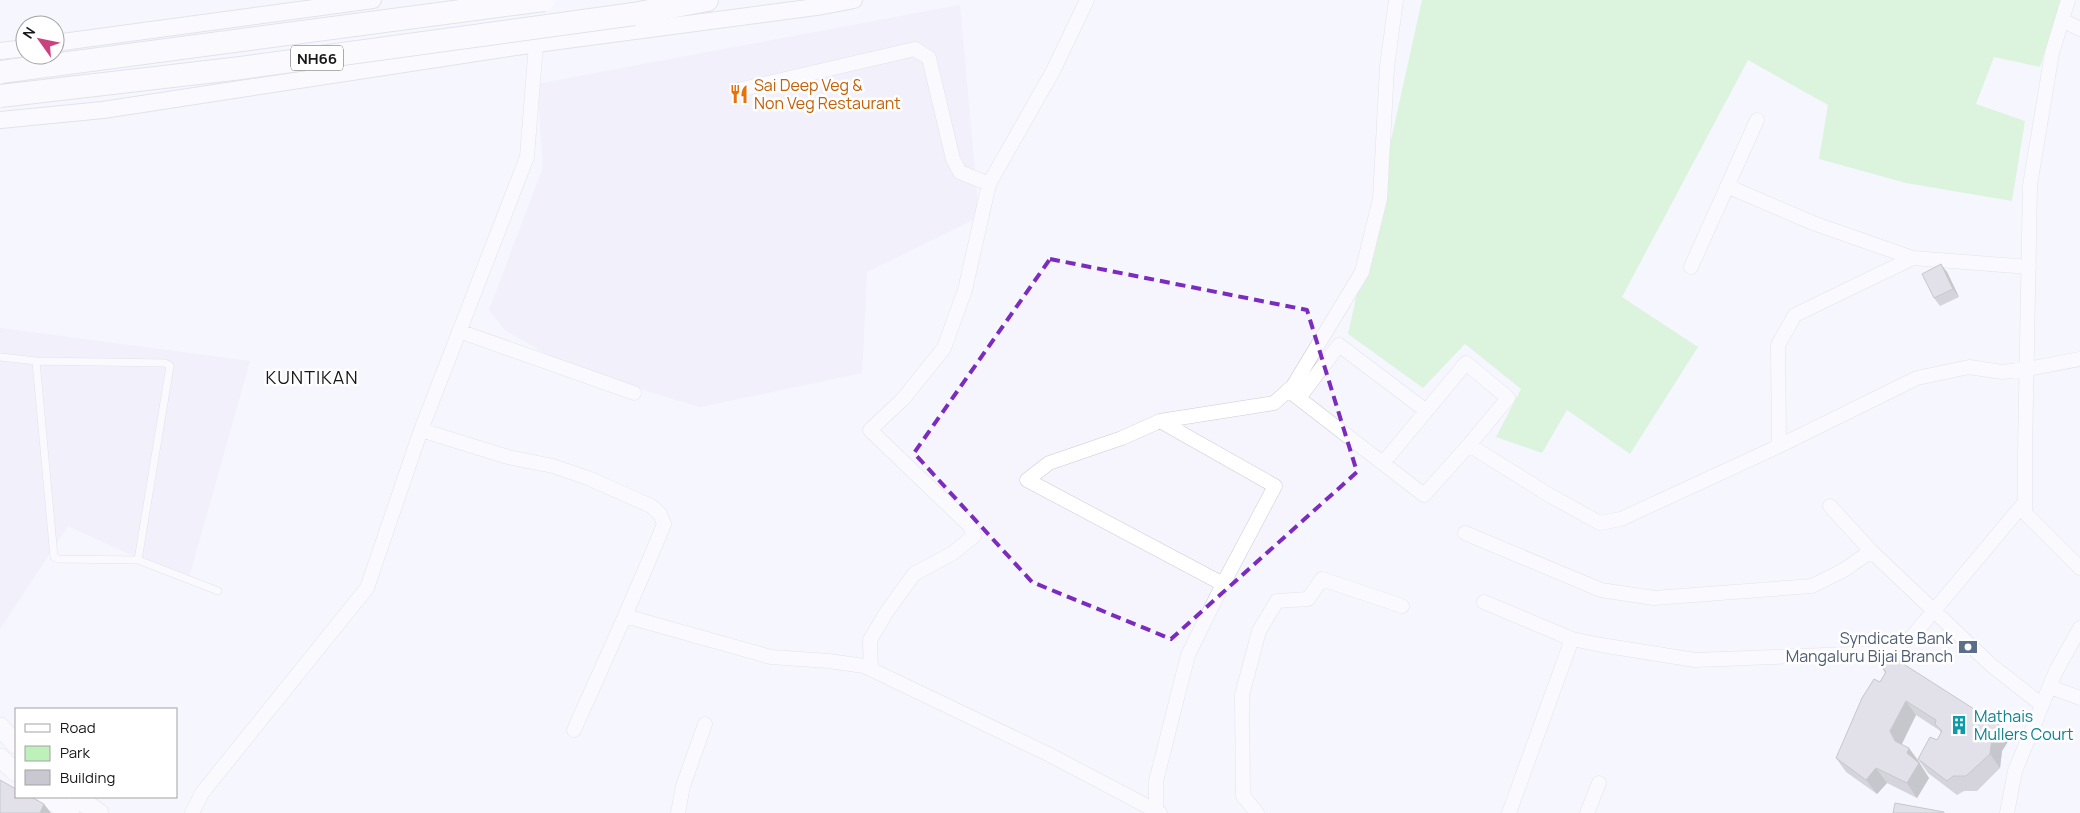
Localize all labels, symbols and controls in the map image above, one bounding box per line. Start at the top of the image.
north arrow [15,15,65,65]
text: N [18,23,39,42]
road number: NH66 [291,46,343,70]
place label: Sai Deep Veg & Non Veg Restaurant [754,74,901,114]
restaurant icon: Sai Deep Veg & Non Veg Restaurant [728,83,750,105]
district label: KUNTIKAN [266,365,359,389]
place label: Syndicate Bank Mangaluru Bijai Branch [1786,627,1954,667]
bank icon: Syndicate Bank Mangaluru Bijai Branch [1957,636,1979,658]
place label: Mathais Mullers Court [1974,705,2073,745]
legend [15,708,178,798]
building icon: Mathais Mullers Court [1948,714,1970,736]
text: Road [60,717,96,738]
text: Park [60,742,90,763]
text: Building [60,767,115,788]

